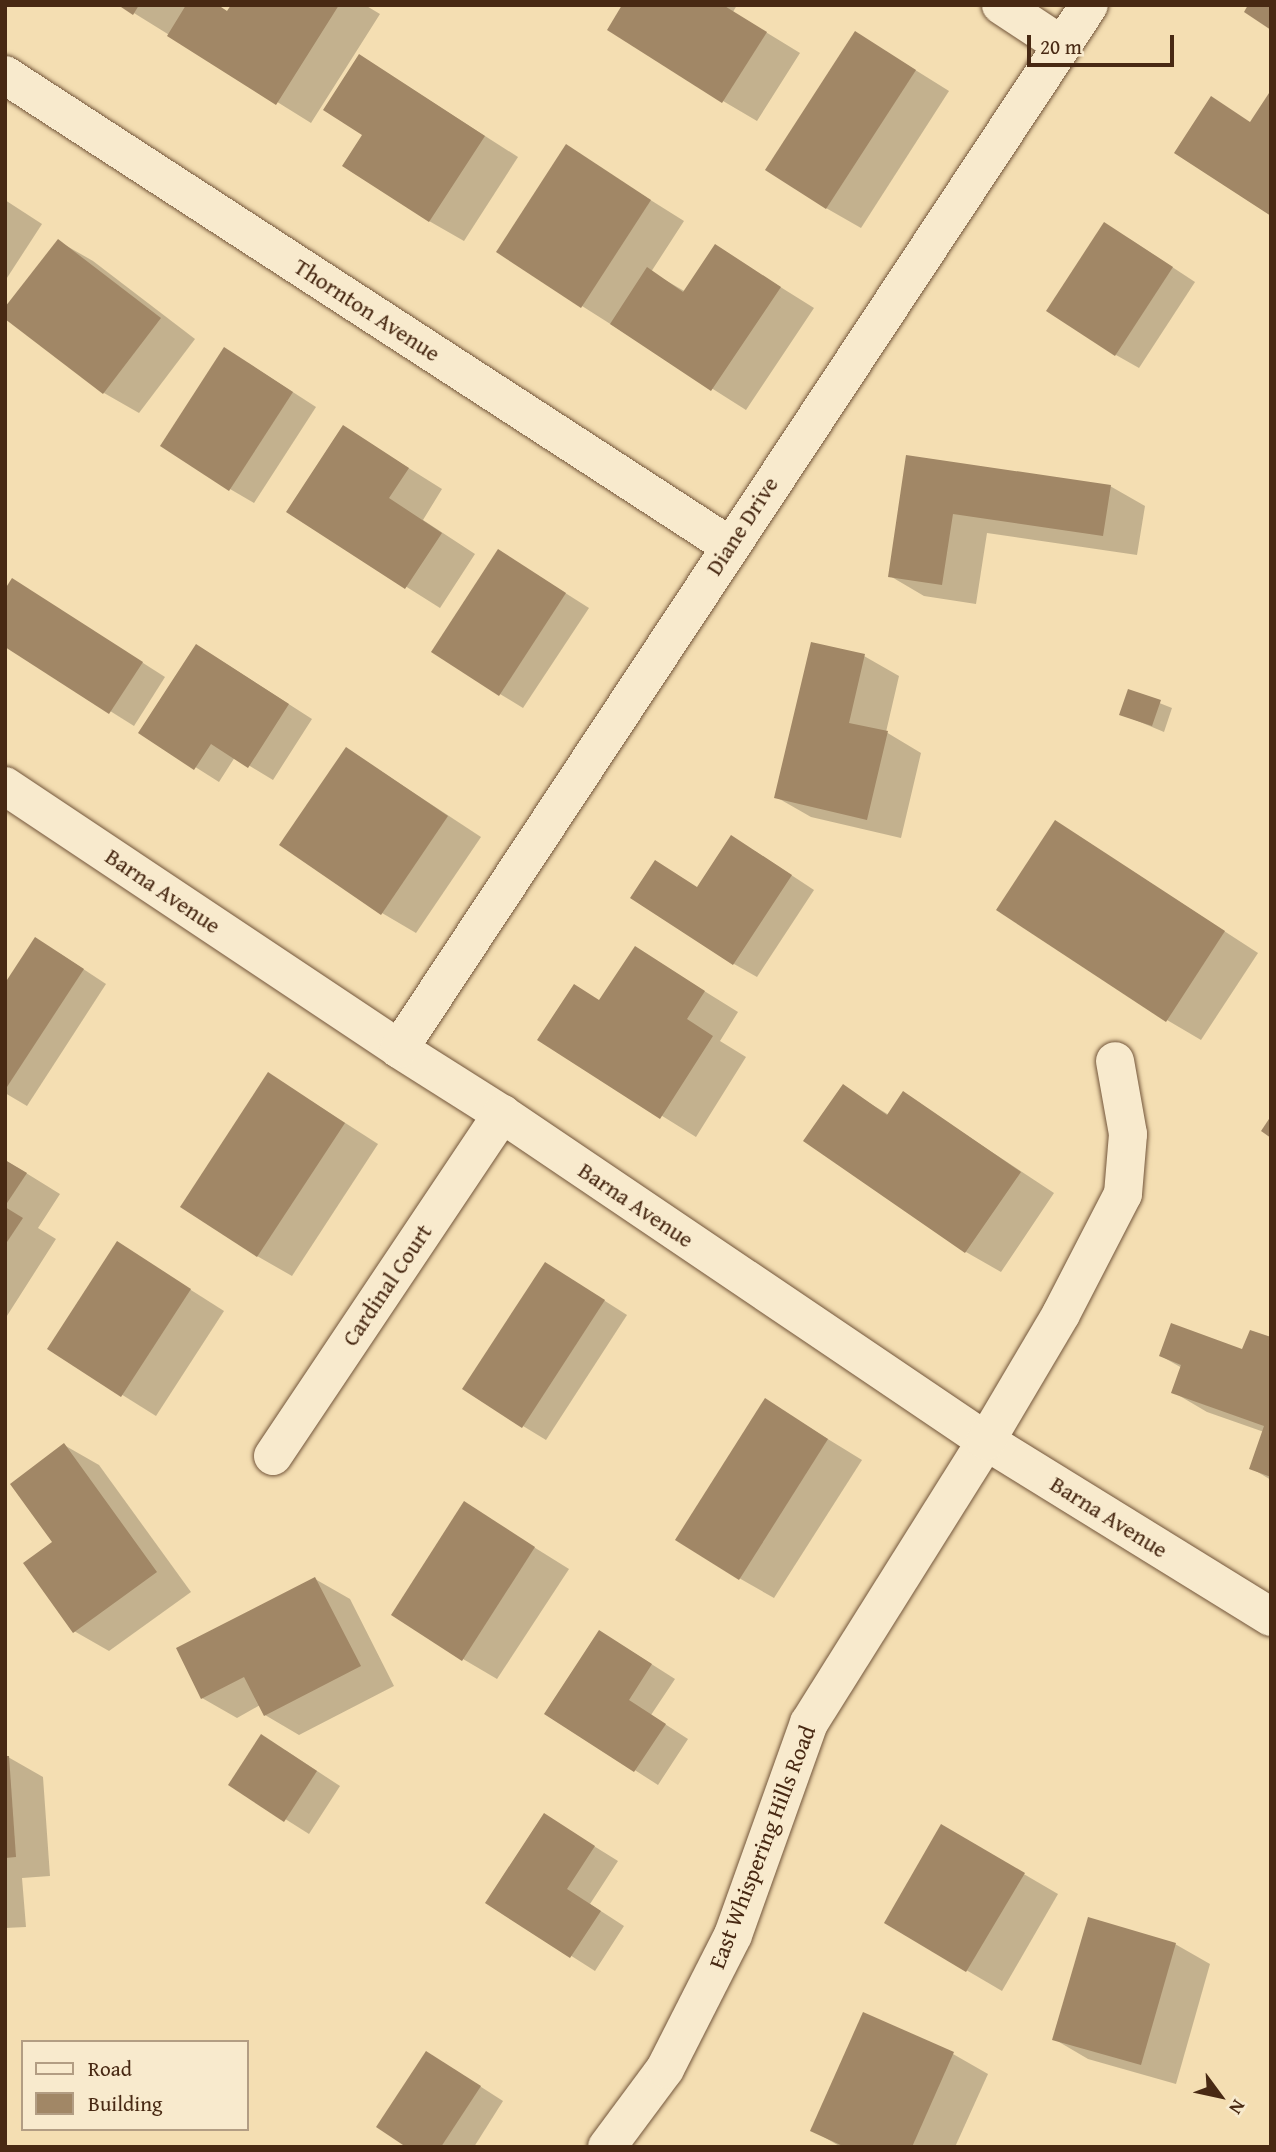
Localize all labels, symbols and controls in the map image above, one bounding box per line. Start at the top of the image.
scale bar [1031,21,1178,65]
text: 20 m [1040,31,1082,62]
street label: Thornton Avenue [289,253,445,367]
street label: Diane Drive [700,472,784,580]
street label: Barna Avenue [100,842,226,940]
street label: Barna Avenue [573,1156,699,1254]
street label: Cardinal Court [336,1219,438,1351]
street label: Barna Avenue [1045,1470,1173,1564]
street label: East Whispering Hills Road [703,1721,821,1973]
legend [21,2040,248,2131]
text: Road [88,2053,132,2084]
north arrow [1185,2061,1255,2131]
text: Building [88,2088,162,2119]
text: N [1222,2094,1253,2120]

